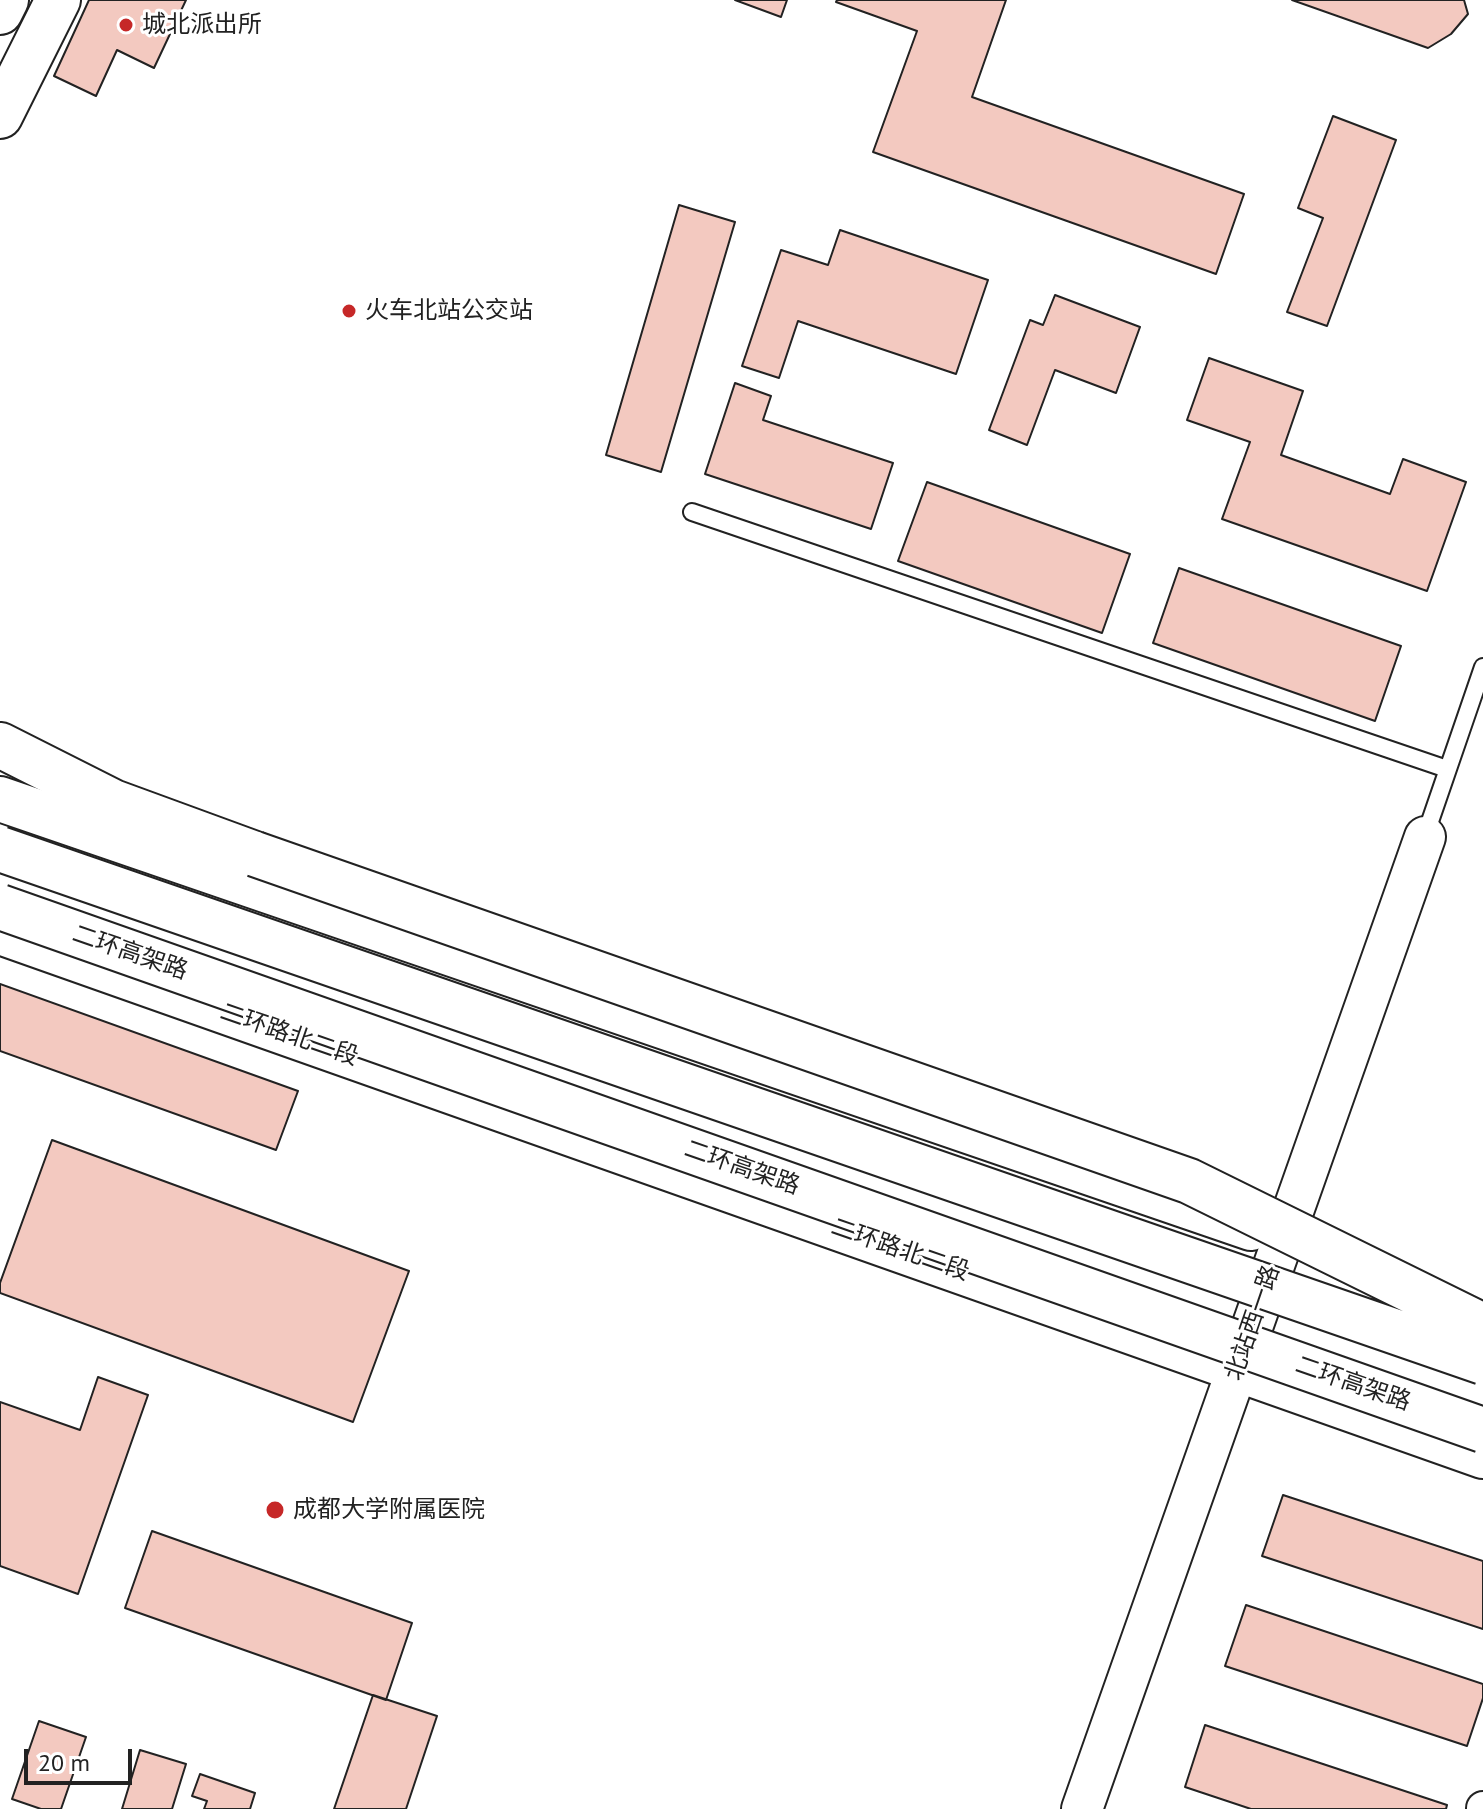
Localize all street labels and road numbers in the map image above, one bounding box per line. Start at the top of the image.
street label: 二环高架路 [69,920,191,986]
street label: 二环路北二段 [216,998,362,1072]
street label: 二环高架路 [681,1135,803,1201]
street label: 二环路北二段 [827,1213,973,1287]
street label: 北站西一路 [1220,1262,1286,1384]
street label: 二环高架路 [1292,1351,1414,1417]

